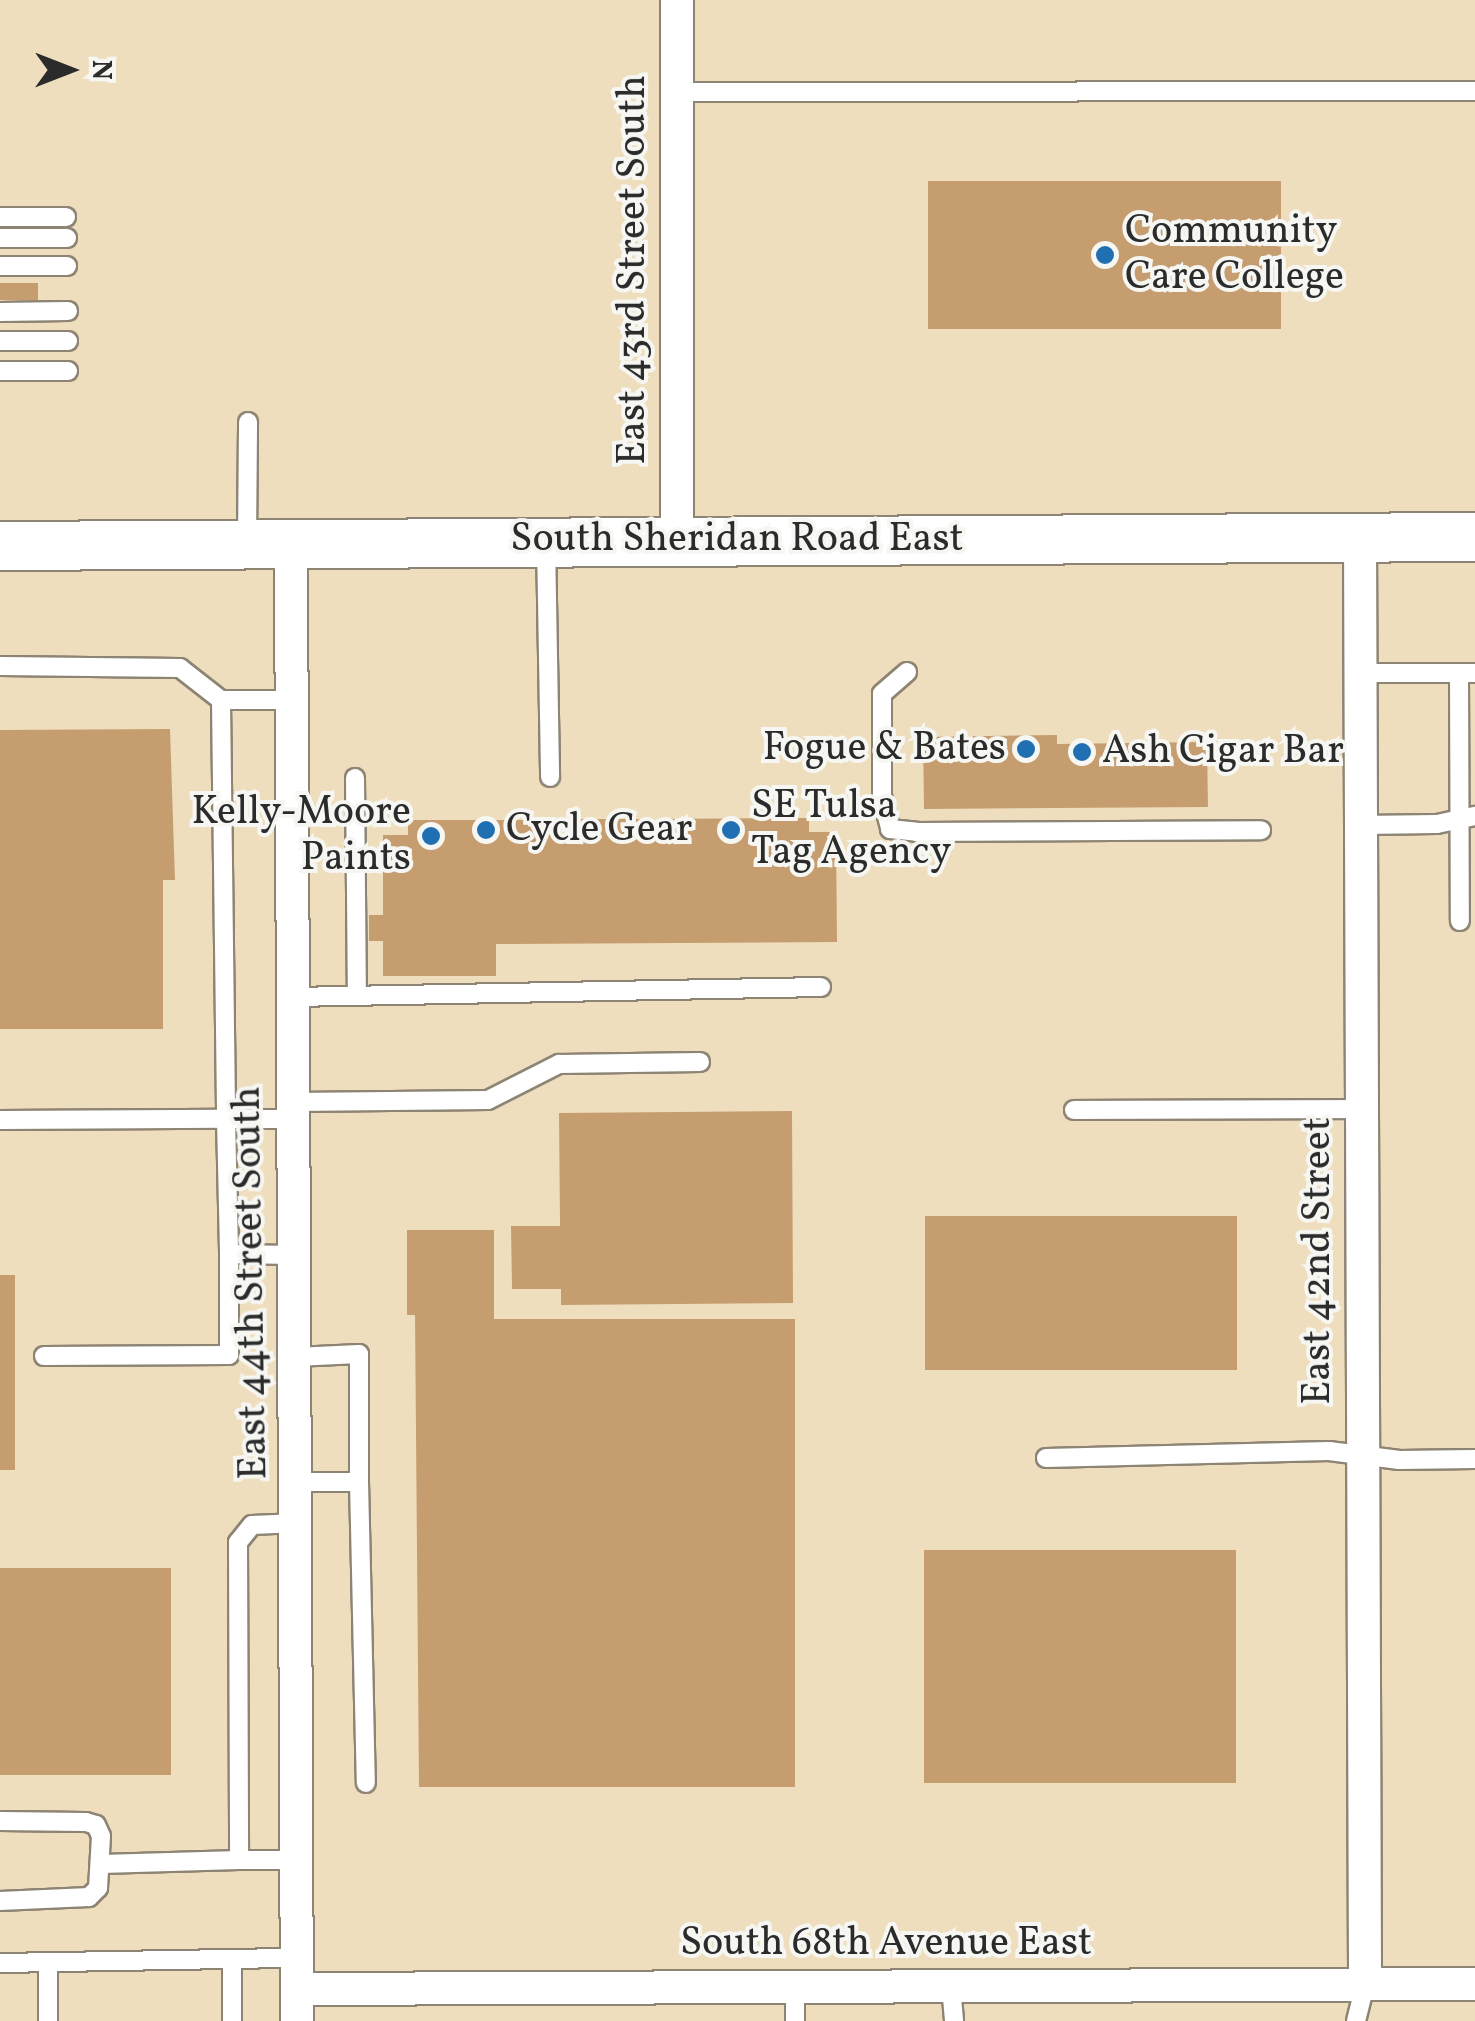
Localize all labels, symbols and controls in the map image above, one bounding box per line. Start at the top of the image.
north arrow [20,20,120,120]
text: N [81,60,120,80]
street label: East 43rd Street South [610,75,658,465]
place label: Community Care College [1125,208,1344,302]
marker: Community Care College [1094,244,1116,266]
street label: South Sheridan Road East [510,516,964,564]
place label: Fogue & Bates [763,725,1006,773]
place label: Ash Cigar Bar [1102,728,1344,776]
marker: Fogue & Bates [1015,738,1037,760]
marker: Ash Cigar Bar [1071,741,1093,763]
place label: SE Tulsa Tag Agency [751,783,951,877]
place label: Kelly-Moore Paints [191,789,411,883]
place label: Cycle Gear [506,806,692,854]
marker: Cycle Gear [475,819,497,841]
marker: SE Tulsa Tag Agency [720,819,742,841]
marker: Kelly-Moore Paints [420,825,442,847]
street label: East 44th Street South [225,1086,279,1480]
street label: East 42nd Street [1295,1117,1343,1405]
street label: South 68th Avenue East [680,1920,1092,1968]

